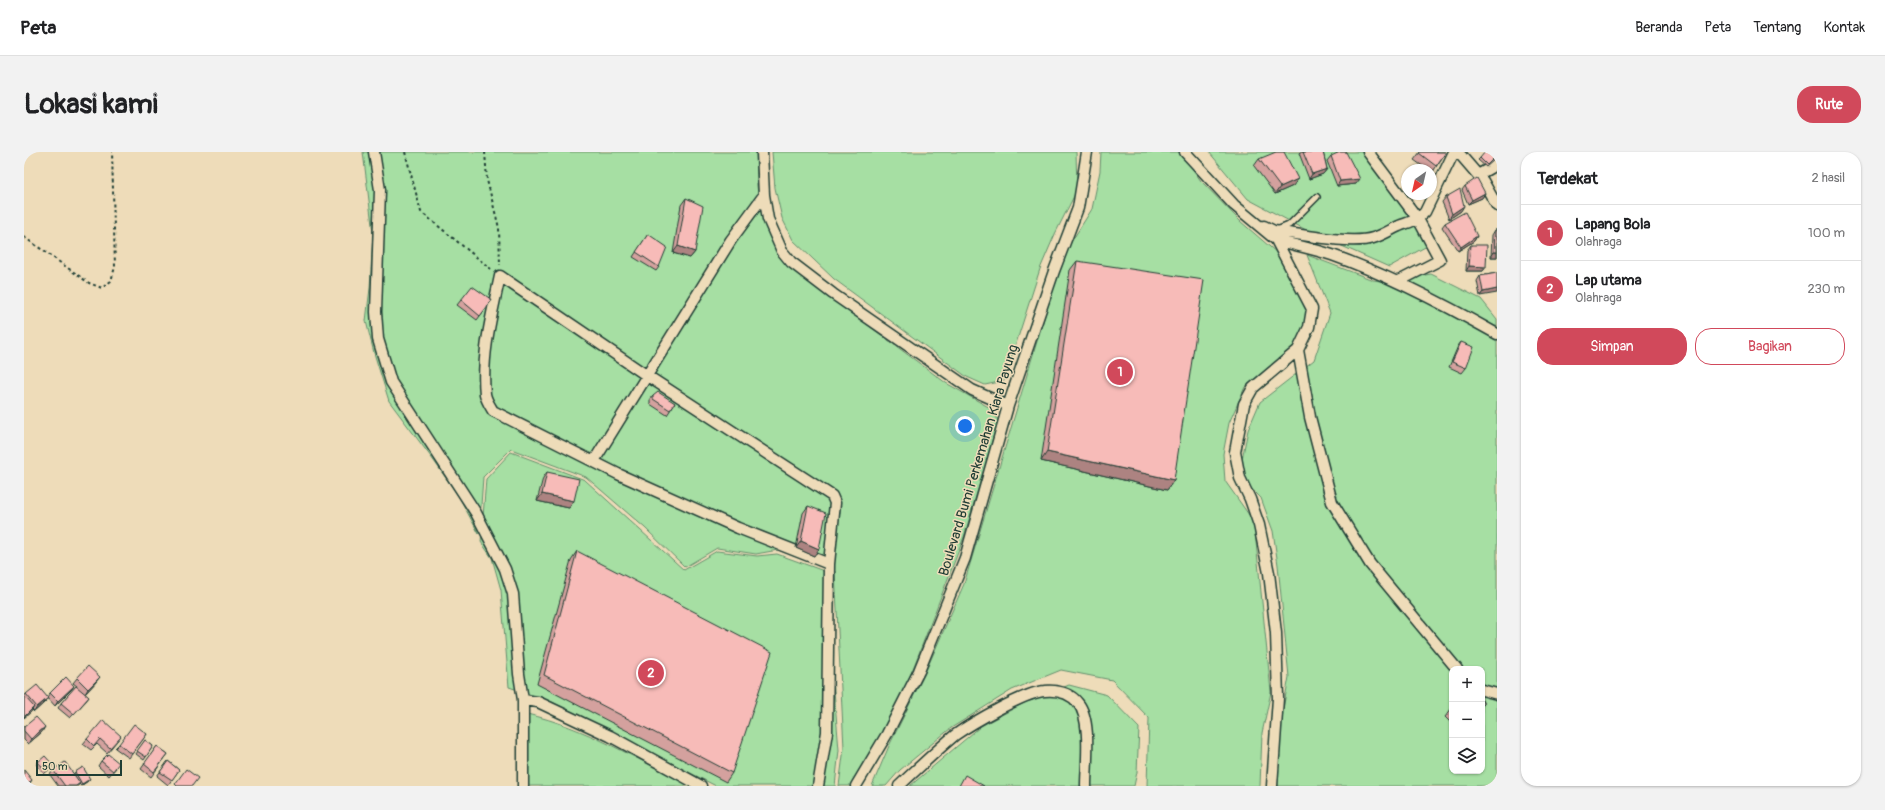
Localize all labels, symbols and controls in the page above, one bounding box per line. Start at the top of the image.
text: Peta [20,16,56,40]
text: Beranda [1635,19,1683,36]
text: Peta [1705,19,1731,36]
text: Tentang [1753,19,1801,36]
text: Kontak [1823,19,1865,36]
button: Rute [1797,86,1861,123]
text: Lokasi kami [24,87,158,122]
north arrow [1401,164,1437,200]
text: Terdekat [1537,168,1598,189]
text: 2 hasil [1812,170,1845,186]
text: Lapang Bola [1575,215,1650,234]
text: 1 [1547,225,1553,241]
text: 100 m [1808,225,1845,241]
text: Olahraga [1575,234,1622,250]
text: Lap utama [1575,271,1642,290]
text: 2 [1546,281,1554,297]
text: 230 m [1808,281,1845,297]
text: Olahraga [1575,290,1622,306]
button: Simpan [1537,328,1687,365]
button: Bagikan [1695,328,1845,365]
street label: Boulevard Bumi Perkemahan Kiara Payung [935,342,1022,578]
pin: 1 [1107,357,1133,387]
your location [955,416,975,436]
pin: 2 [638,658,664,688]
map controls [1449,666,1485,774]
button: + [1449,666,1485,702]
button: − [1449,702,1485,738]
button: layers [1449,738,1485,774]
scale bar [36,758,122,777]
text: 50 m [42,760,68,773]

